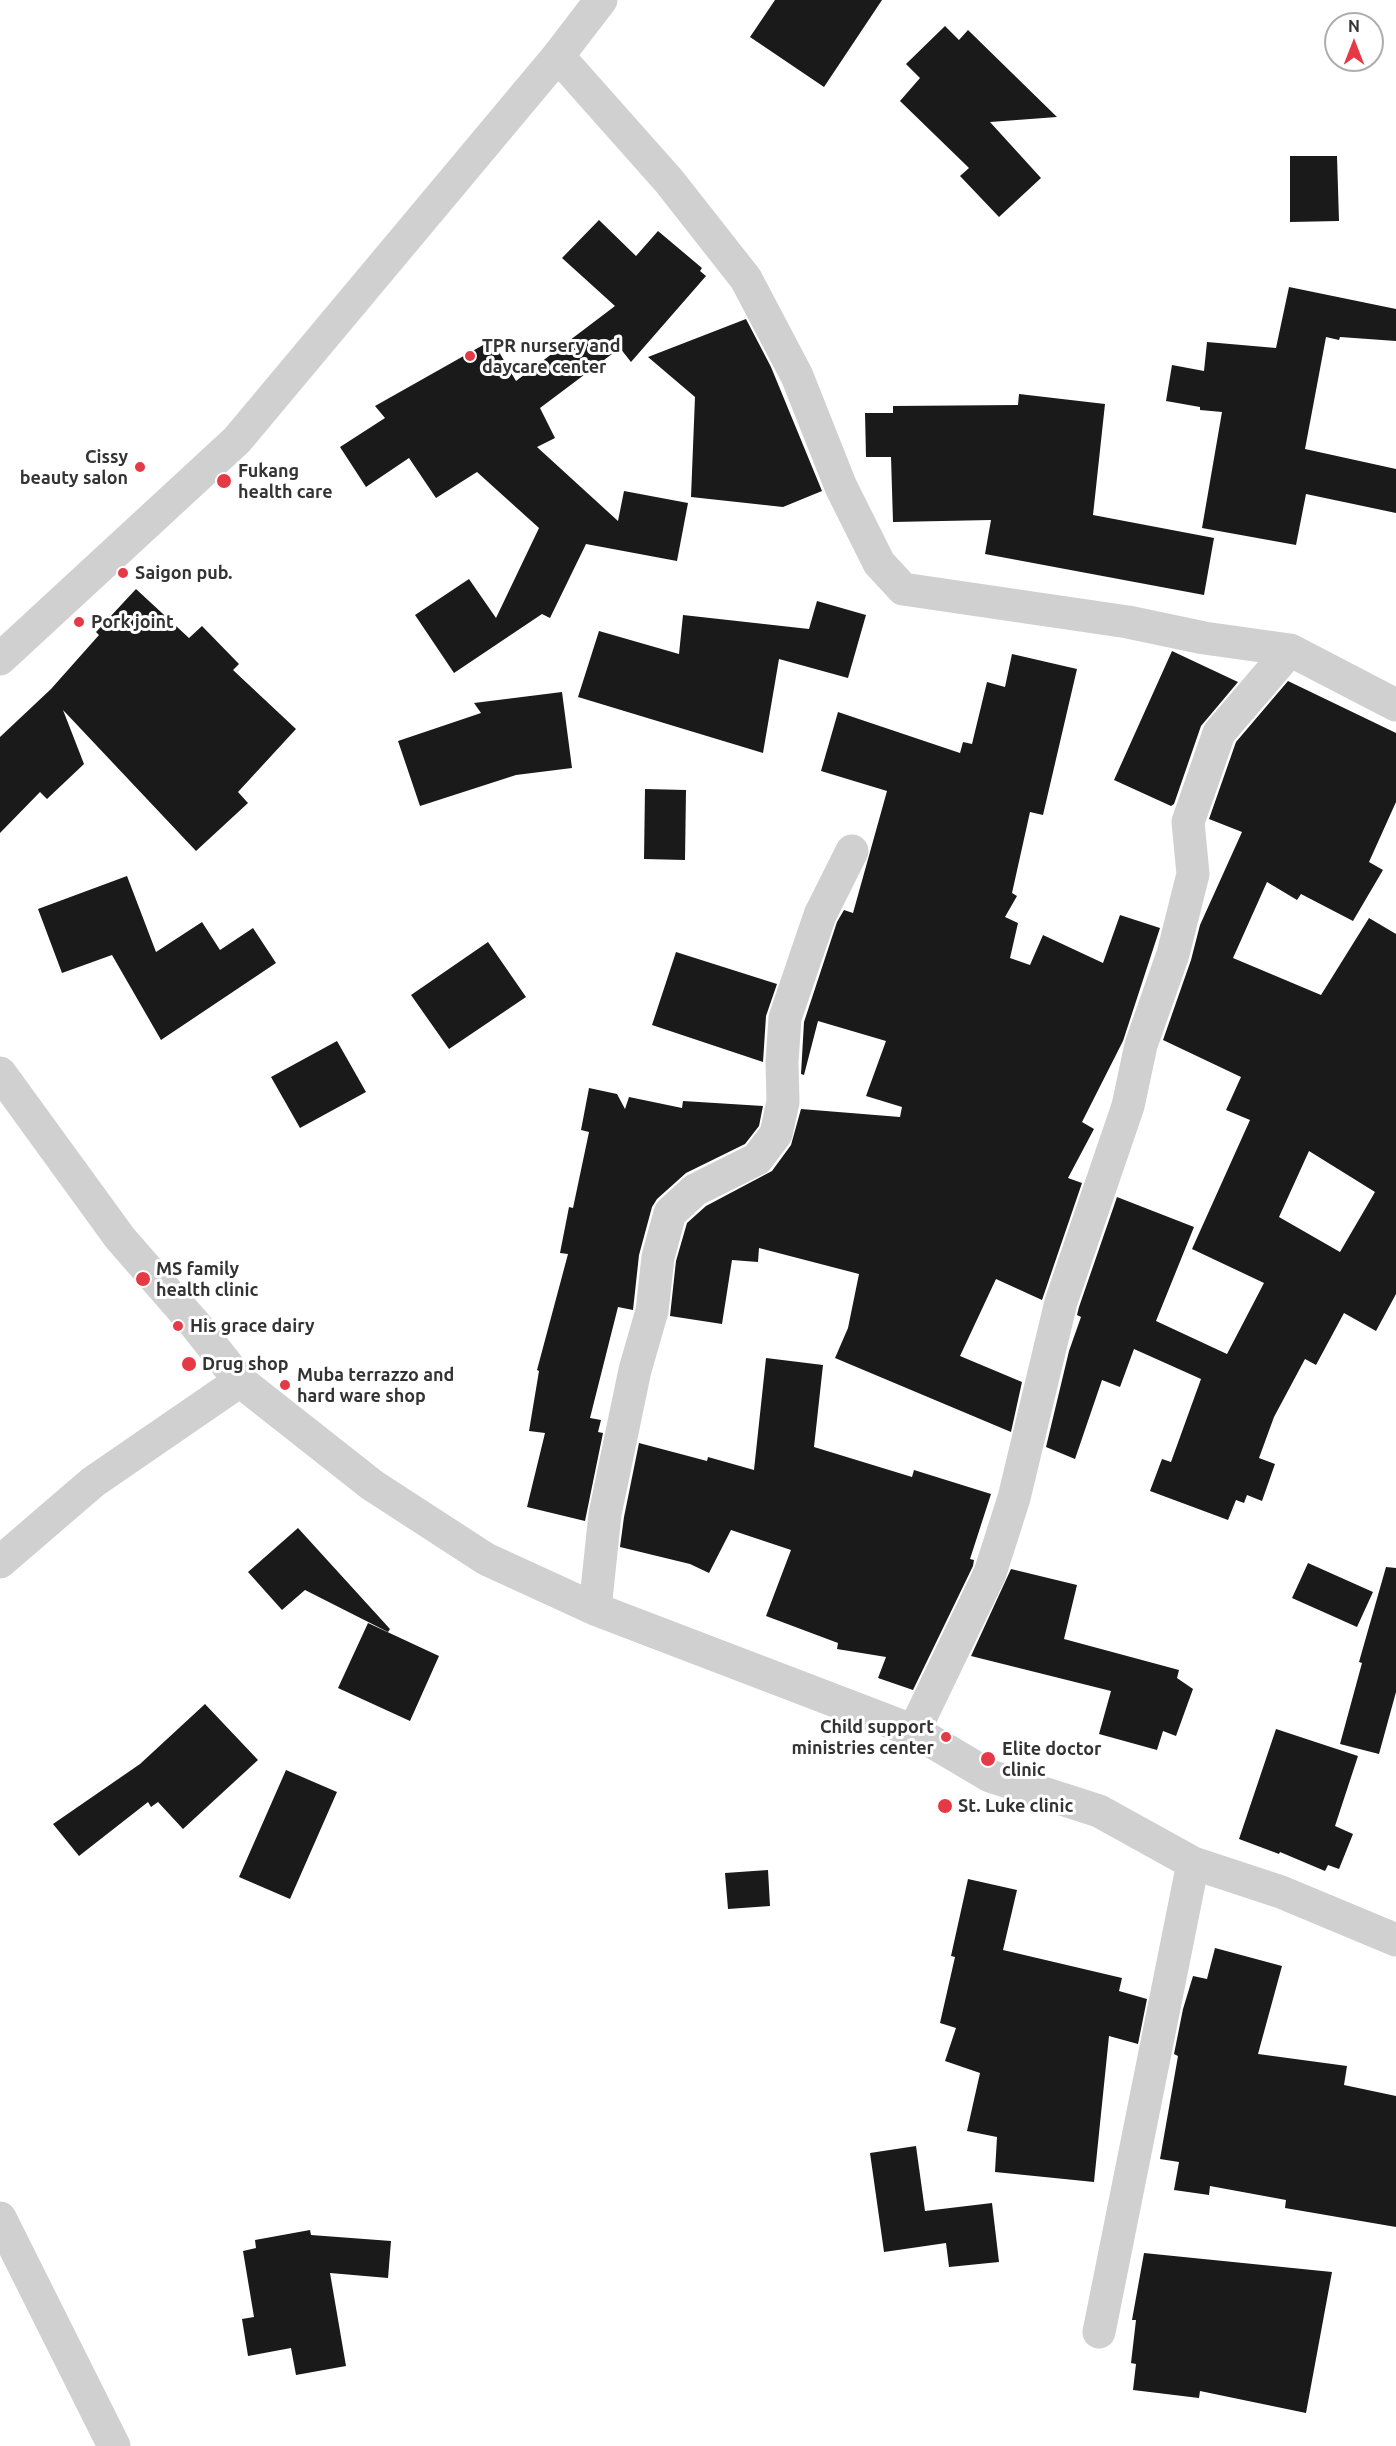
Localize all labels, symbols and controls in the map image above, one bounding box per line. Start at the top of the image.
north arrow [1324,12,1384,72]
text: N [1348,17,1360,35]
place label: TPR nursery and daycare center [482,335,620,378]
marker: TPR nursery and daycare center [463,349,477,363]
place label: Cissy beauty salon [20,446,128,488]
marker: Cissy beauty salon [133,460,147,474]
place label: Fukang health care [238,460,333,502]
marker: Fukang health care [215,472,233,490]
place label: Saigon pub. [135,562,233,584]
marker: Saigon pub. [116,566,130,580]
place label: Pork joint [91,611,174,633]
marker: Pork joint [72,615,86,629]
place label: MS family health clinic [156,1258,258,1300]
marker: MS family health clinic [134,1270,152,1288]
place label: His grace dairy [190,1315,315,1337]
marker: His grace dairy [171,1319,185,1333]
place label: Drug shop [202,1353,289,1375]
marker: Drug shop [180,1355,198,1373]
place label: Muba terrazzo and hard ware shop [297,1364,454,1406]
marker: Muba terrazzo and hard ware shop [278,1378,292,1392]
place label: Child support ministries center [792,1716,934,1758]
marker: Child support ministries center [939,1730,953,1744]
place label: Elite doctor clinic [1002,1738,1101,1780]
marker: Elite doctor clinic [979,1750,997,1768]
place label: St. Luke clinic [958,1795,1073,1817]
marker: St. Luke clinic [936,1797,954,1815]

